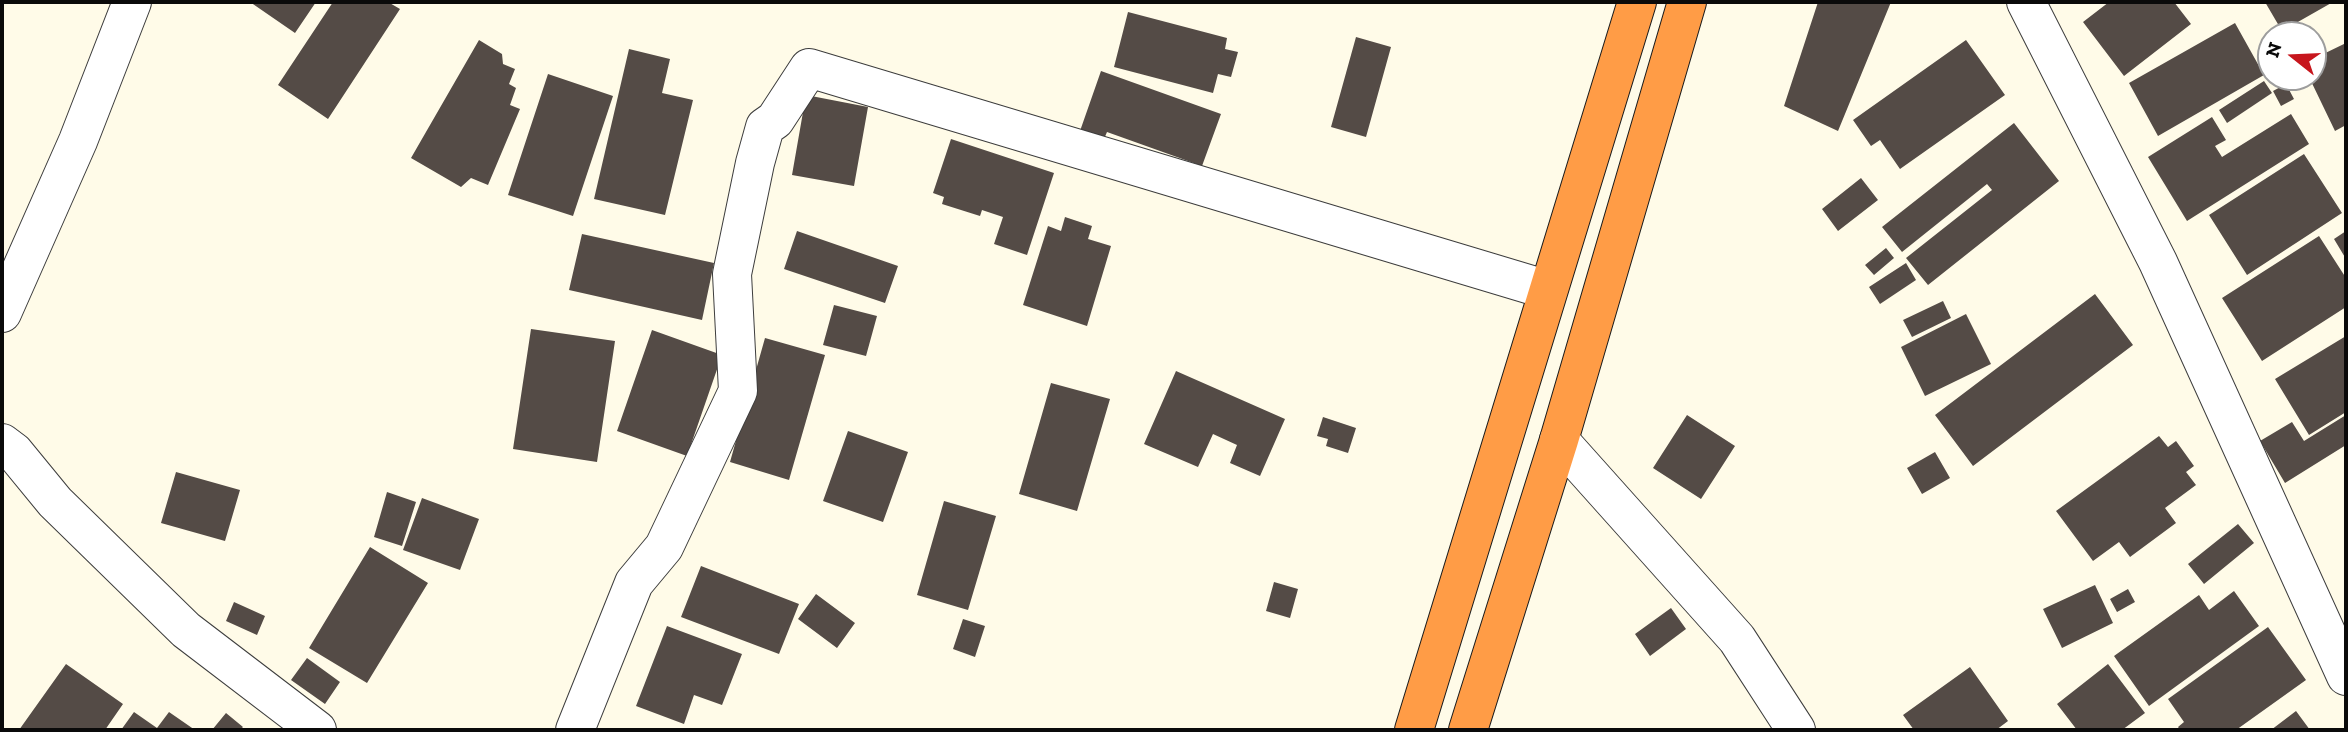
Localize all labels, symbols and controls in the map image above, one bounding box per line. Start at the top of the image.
north arrow [2257,21,2327,91]
text: N [2260,40,2287,60]

